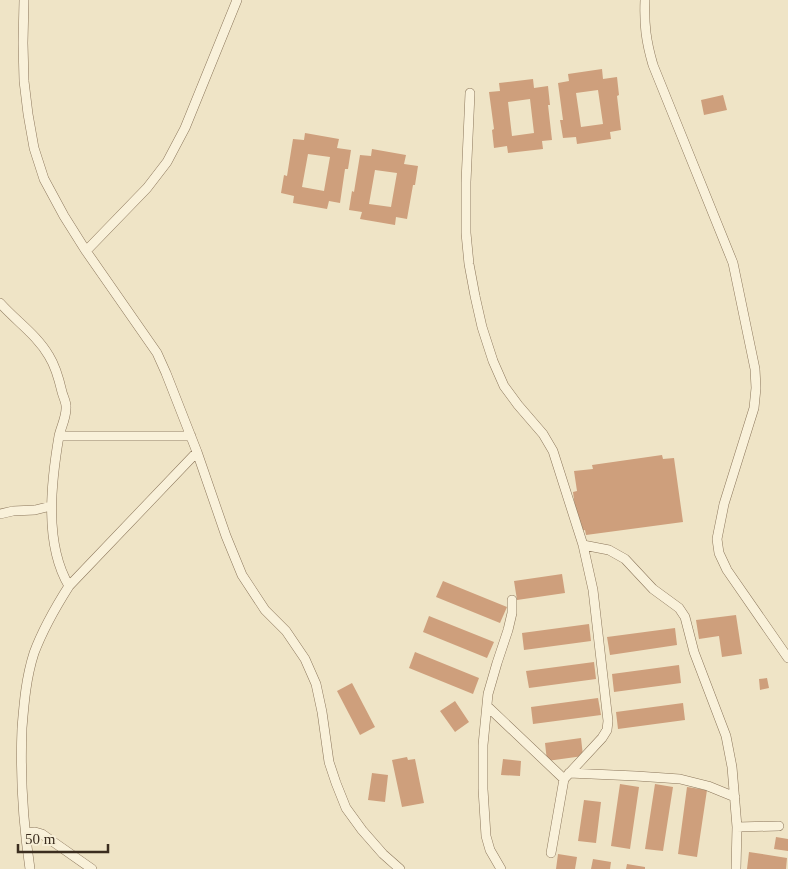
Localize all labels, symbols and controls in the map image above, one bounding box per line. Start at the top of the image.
scale bar [18,822,108,854]
text: 50 m [25,831,56,847]

